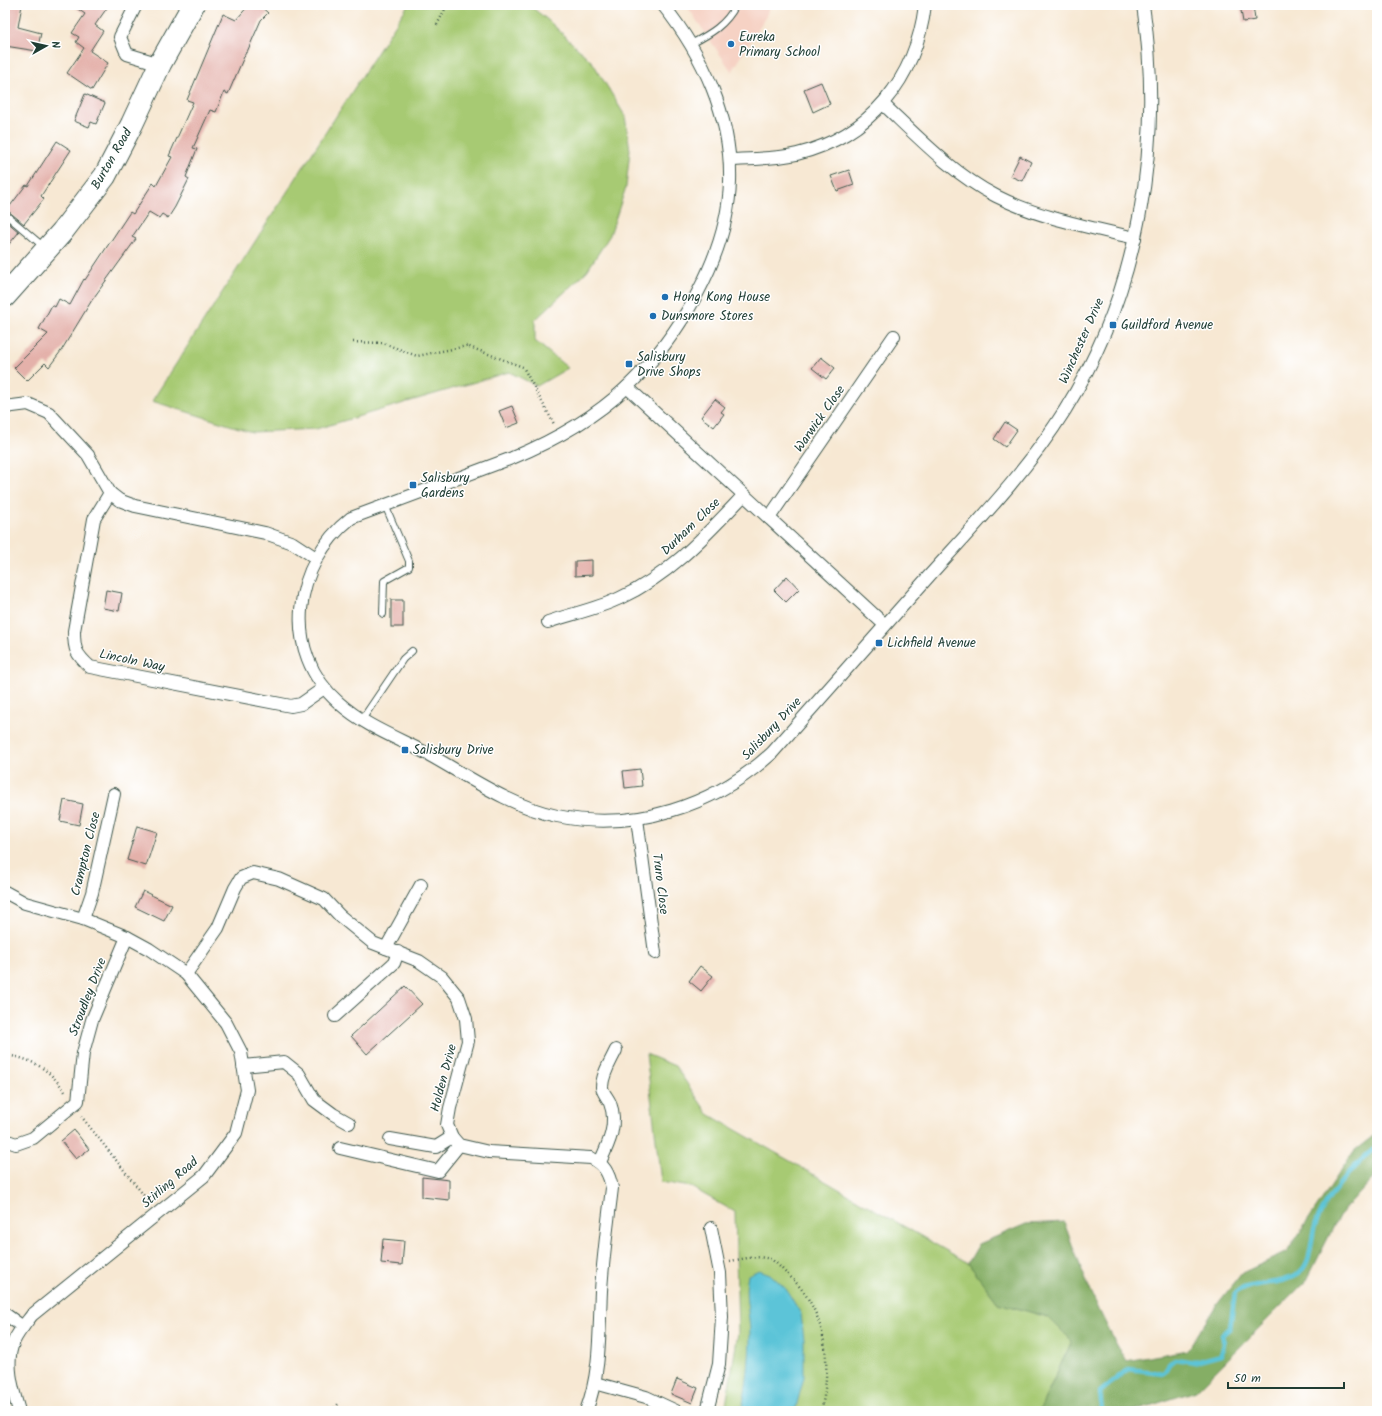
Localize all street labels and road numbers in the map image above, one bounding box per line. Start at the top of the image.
street label: Burton Road [86,124,138,194]
street label: Winchester Drive [1054,295,1110,387]
street label: Warwick Close [789,381,851,457]
street label: Durham Close [656,493,726,561]
street label: Lincoln Way [97,644,168,678]
street label: Salisbury Drive [737,692,807,766]
street label: Crampton Close [65,810,107,898]
street label: Truro Close [646,852,674,916]
street label: Stroudley Drive [63,955,113,1039]
street label: Holden Drive [425,1042,463,1114]
street label: Stirling Road [137,1152,204,1214]

